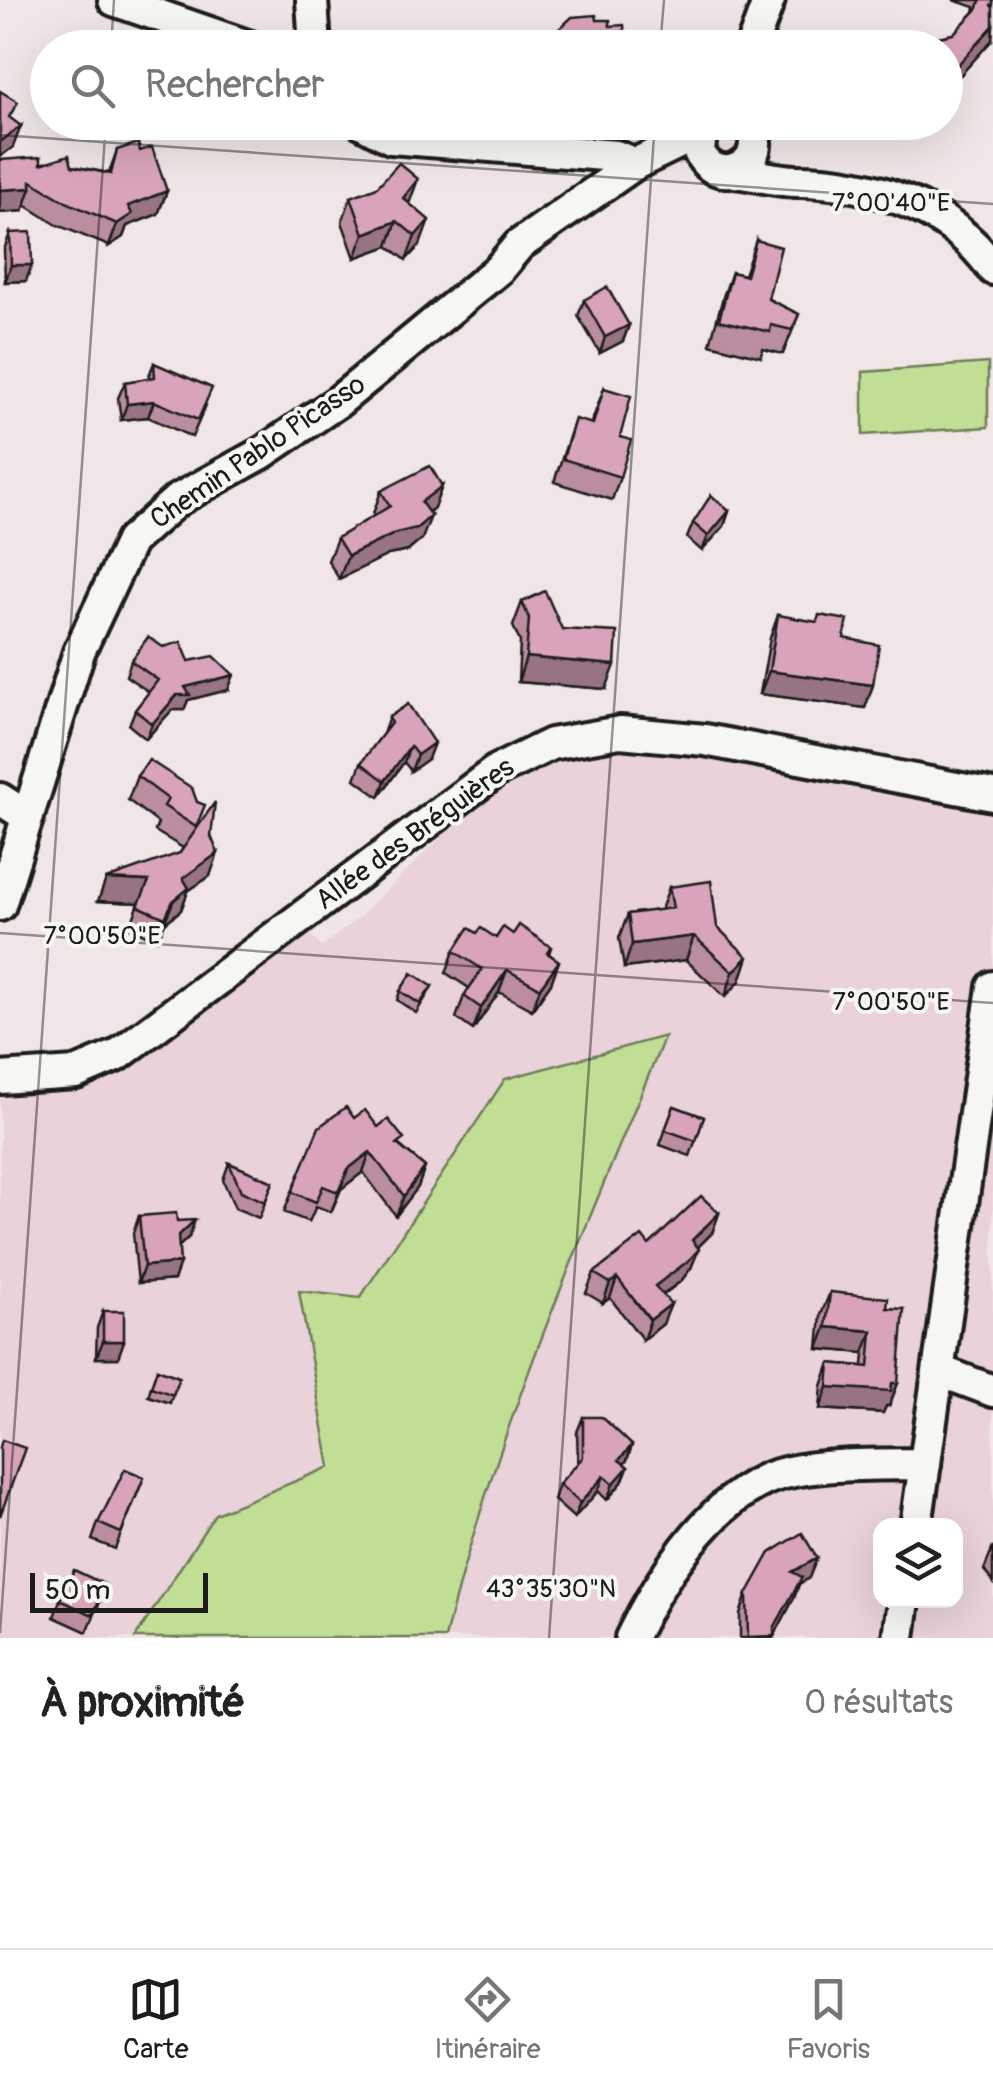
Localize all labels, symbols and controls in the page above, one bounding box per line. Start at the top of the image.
search box [30,30,963,140]
icon: search [65,58,120,113]
text: Rechercher [145,61,325,109]
text: 7°00'40"E [832,188,950,219]
street label: Chemin Pablo Picasso [144,367,372,537]
street label: Allée des Bréguières [309,750,522,918]
text: 7°00'50"E [43,921,161,952]
text: 7°00'50"E [832,987,950,1018]
map controls [873,1518,963,1608]
button: layers [873,1518,963,1608]
scale bar [30,1568,208,1612]
text: 50 m [45,1573,110,1608]
text: 43°35'30"N [486,1574,616,1605]
text: À proximité [40,1677,245,1729]
text: 0 résultats [804,1683,953,1723]
tab: Carte [123,1972,188,2067]
tab: Itinéraire [435,1972,540,2067]
tab: Favoris [787,1972,870,2067]

